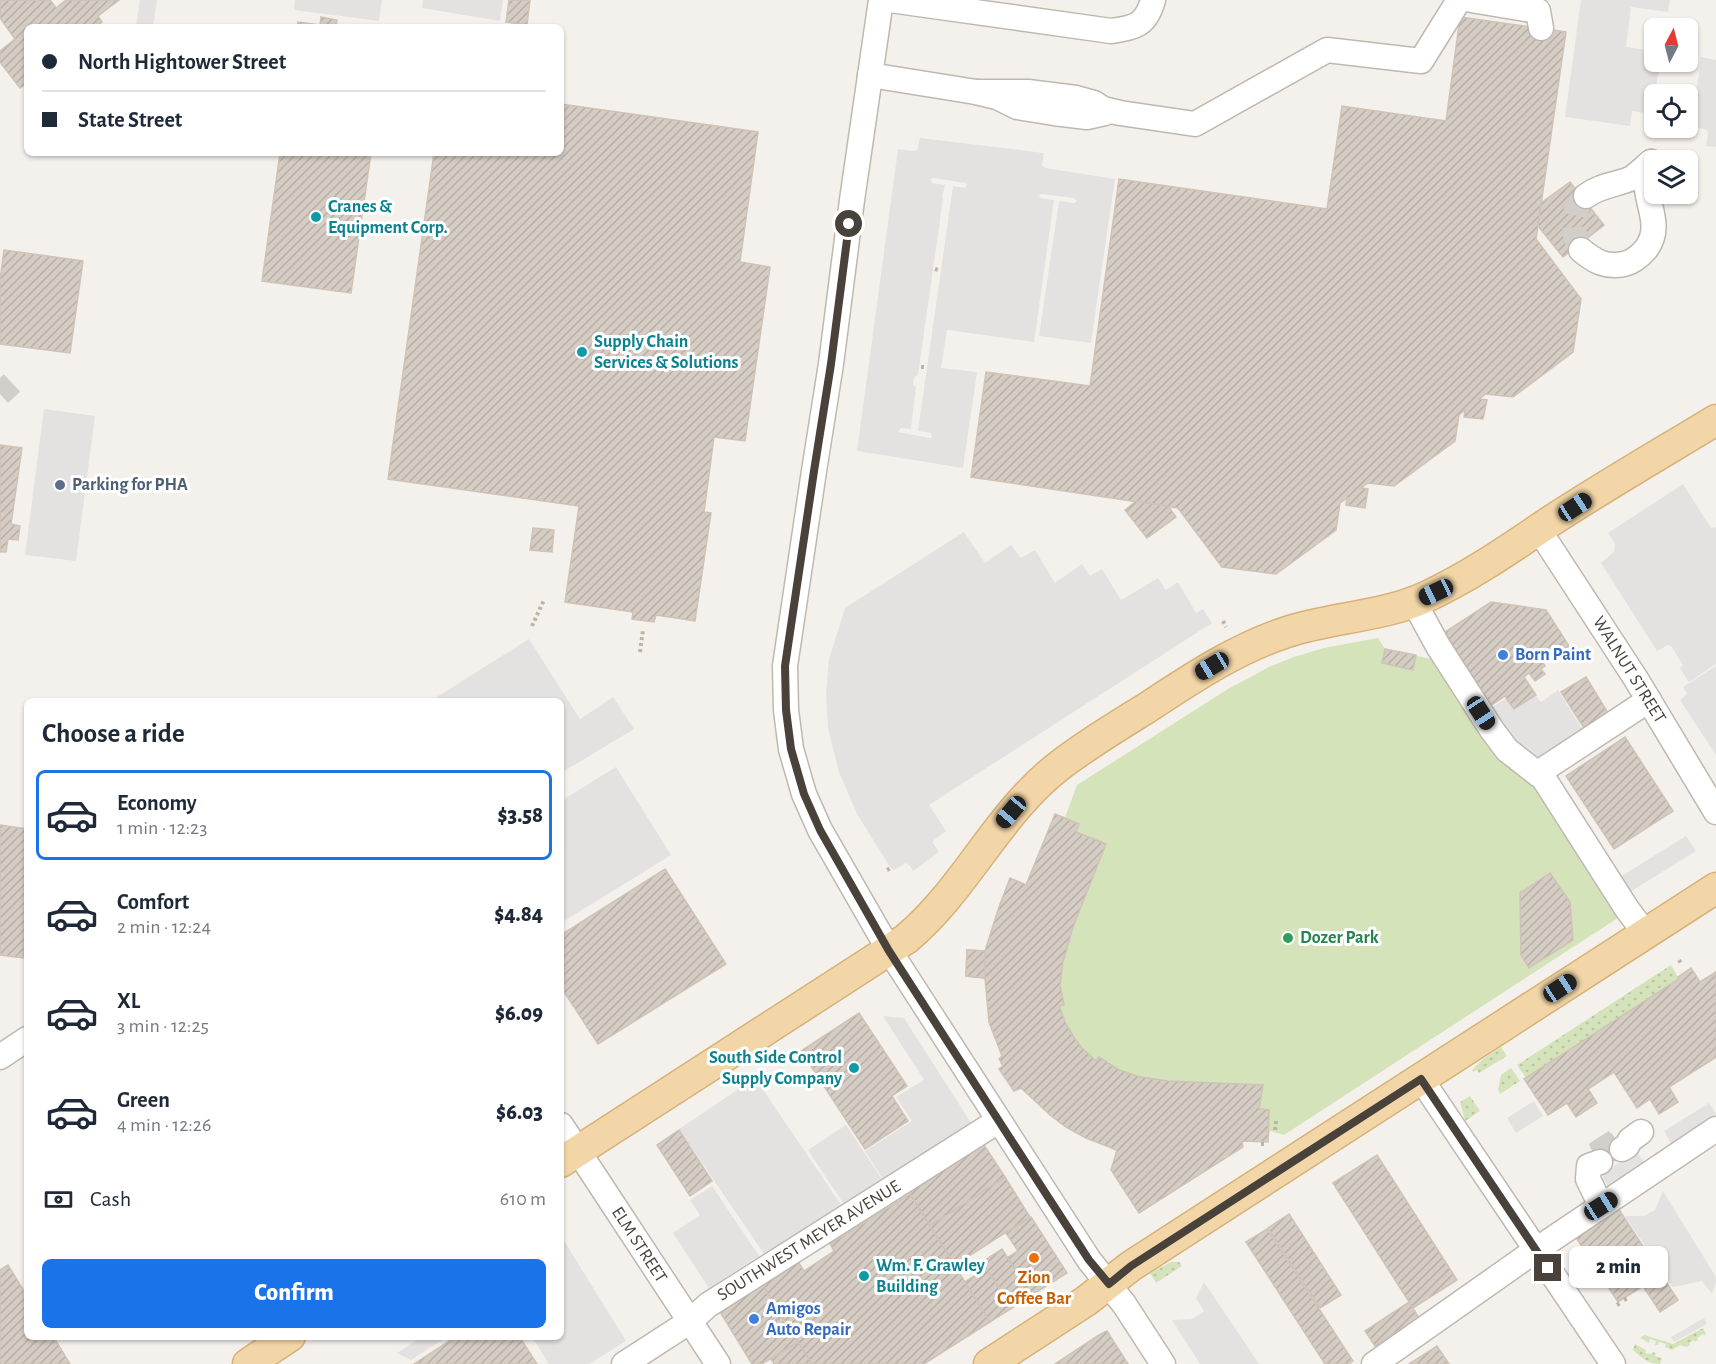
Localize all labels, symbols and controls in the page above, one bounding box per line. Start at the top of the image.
north arrow [1644,18,1698,72]
map controls [1644,18,1698,204]
text: North Hightower Street [78,51,286,73]
button: locate [1644,84,1698,138]
text: State Street [78,109,182,131]
button: layers [1644,150,1698,204]
place label: Cranes & Equipment Corp. [328,198,448,237]
marker: Cranes & Equipment Corp. [309,210,323,224]
route start [835,210,862,237]
place label: Supply Chain Services & Solutions [594,333,739,372]
marker: Supply Chain Services & Solutions [575,345,589,359]
place label: Parking for PHA [72,476,188,494]
marker: Parking for PHA [53,478,67,492]
car [1555,490,1595,524]
car [1416,576,1456,608]
street label: WALNUT STREET [1589,613,1669,727]
place label: Born Paint [1515,646,1591,664]
marker: Born Paint [1496,648,1510,662]
car [1192,649,1232,683]
car [1464,693,1498,733]
text: Choose a ride [42,720,185,747]
icon: car [45,788,99,842]
text: Economy [117,792,197,814]
car [993,792,1029,832]
text: $3.58 [498,804,543,826]
text: 1 min · 12:23 [117,818,207,838]
icon: car [45,887,99,941]
text: Comfort [117,891,189,913]
text: $4.84 [494,903,543,925]
text: 2 min · 12:24 [117,917,211,937]
place label: Dozer Park [1300,929,1379,947]
marker: Dozer Park [1281,931,1295,945]
car [1540,971,1580,1005]
icon: car [45,986,99,1040]
text: XL [117,990,140,1012]
text: $6.09 [495,1002,543,1024]
text: 3 min · 12:25 [117,1016,209,1036]
place label: South Side Control Supply Company [709,1049,843,1088]
marker: South Side Control Supply Company [847,1061,861,1075]
icon: car [45,1085,99,1139]
text: Green [117,1089,170,1111]
text: $6.03 [496,1101,543,1123]
text: 4 min · 12:26 [117,1115,211,1135]
street label: SOUTHWEST MEYER AVENUE [714,1177,904,1305]
icon: cash [42,1183,75,1216]
text: Cash [90,1188,131,1210]
text: 610 m [500,1189,546,1209]
car [1581,1189,1621,1223]
street label: ELM STREET [608,1204,670,1286]
callout: 2 min [1569,1247,1668,1289]
marker: Zion Coffee Bar [1027,1251,1041,1265]
route end [1534,1254,1561,1281]
place label: Wm. F. Grawley Building [876,1257,986,1296]
text: 2 min [1596,1257,1641,1277]
button: Confirm [42,1259,546,1328]
marker: Wm. F. Grawley Building [857,1269,871,1283]
place label: Zion Coffee Bar [997,1269,1072,1308]
place label: Amigos Auto Repair [766,1300,852,1339]
marker: Amigos Auto Repair [747,1312,761,1326]

